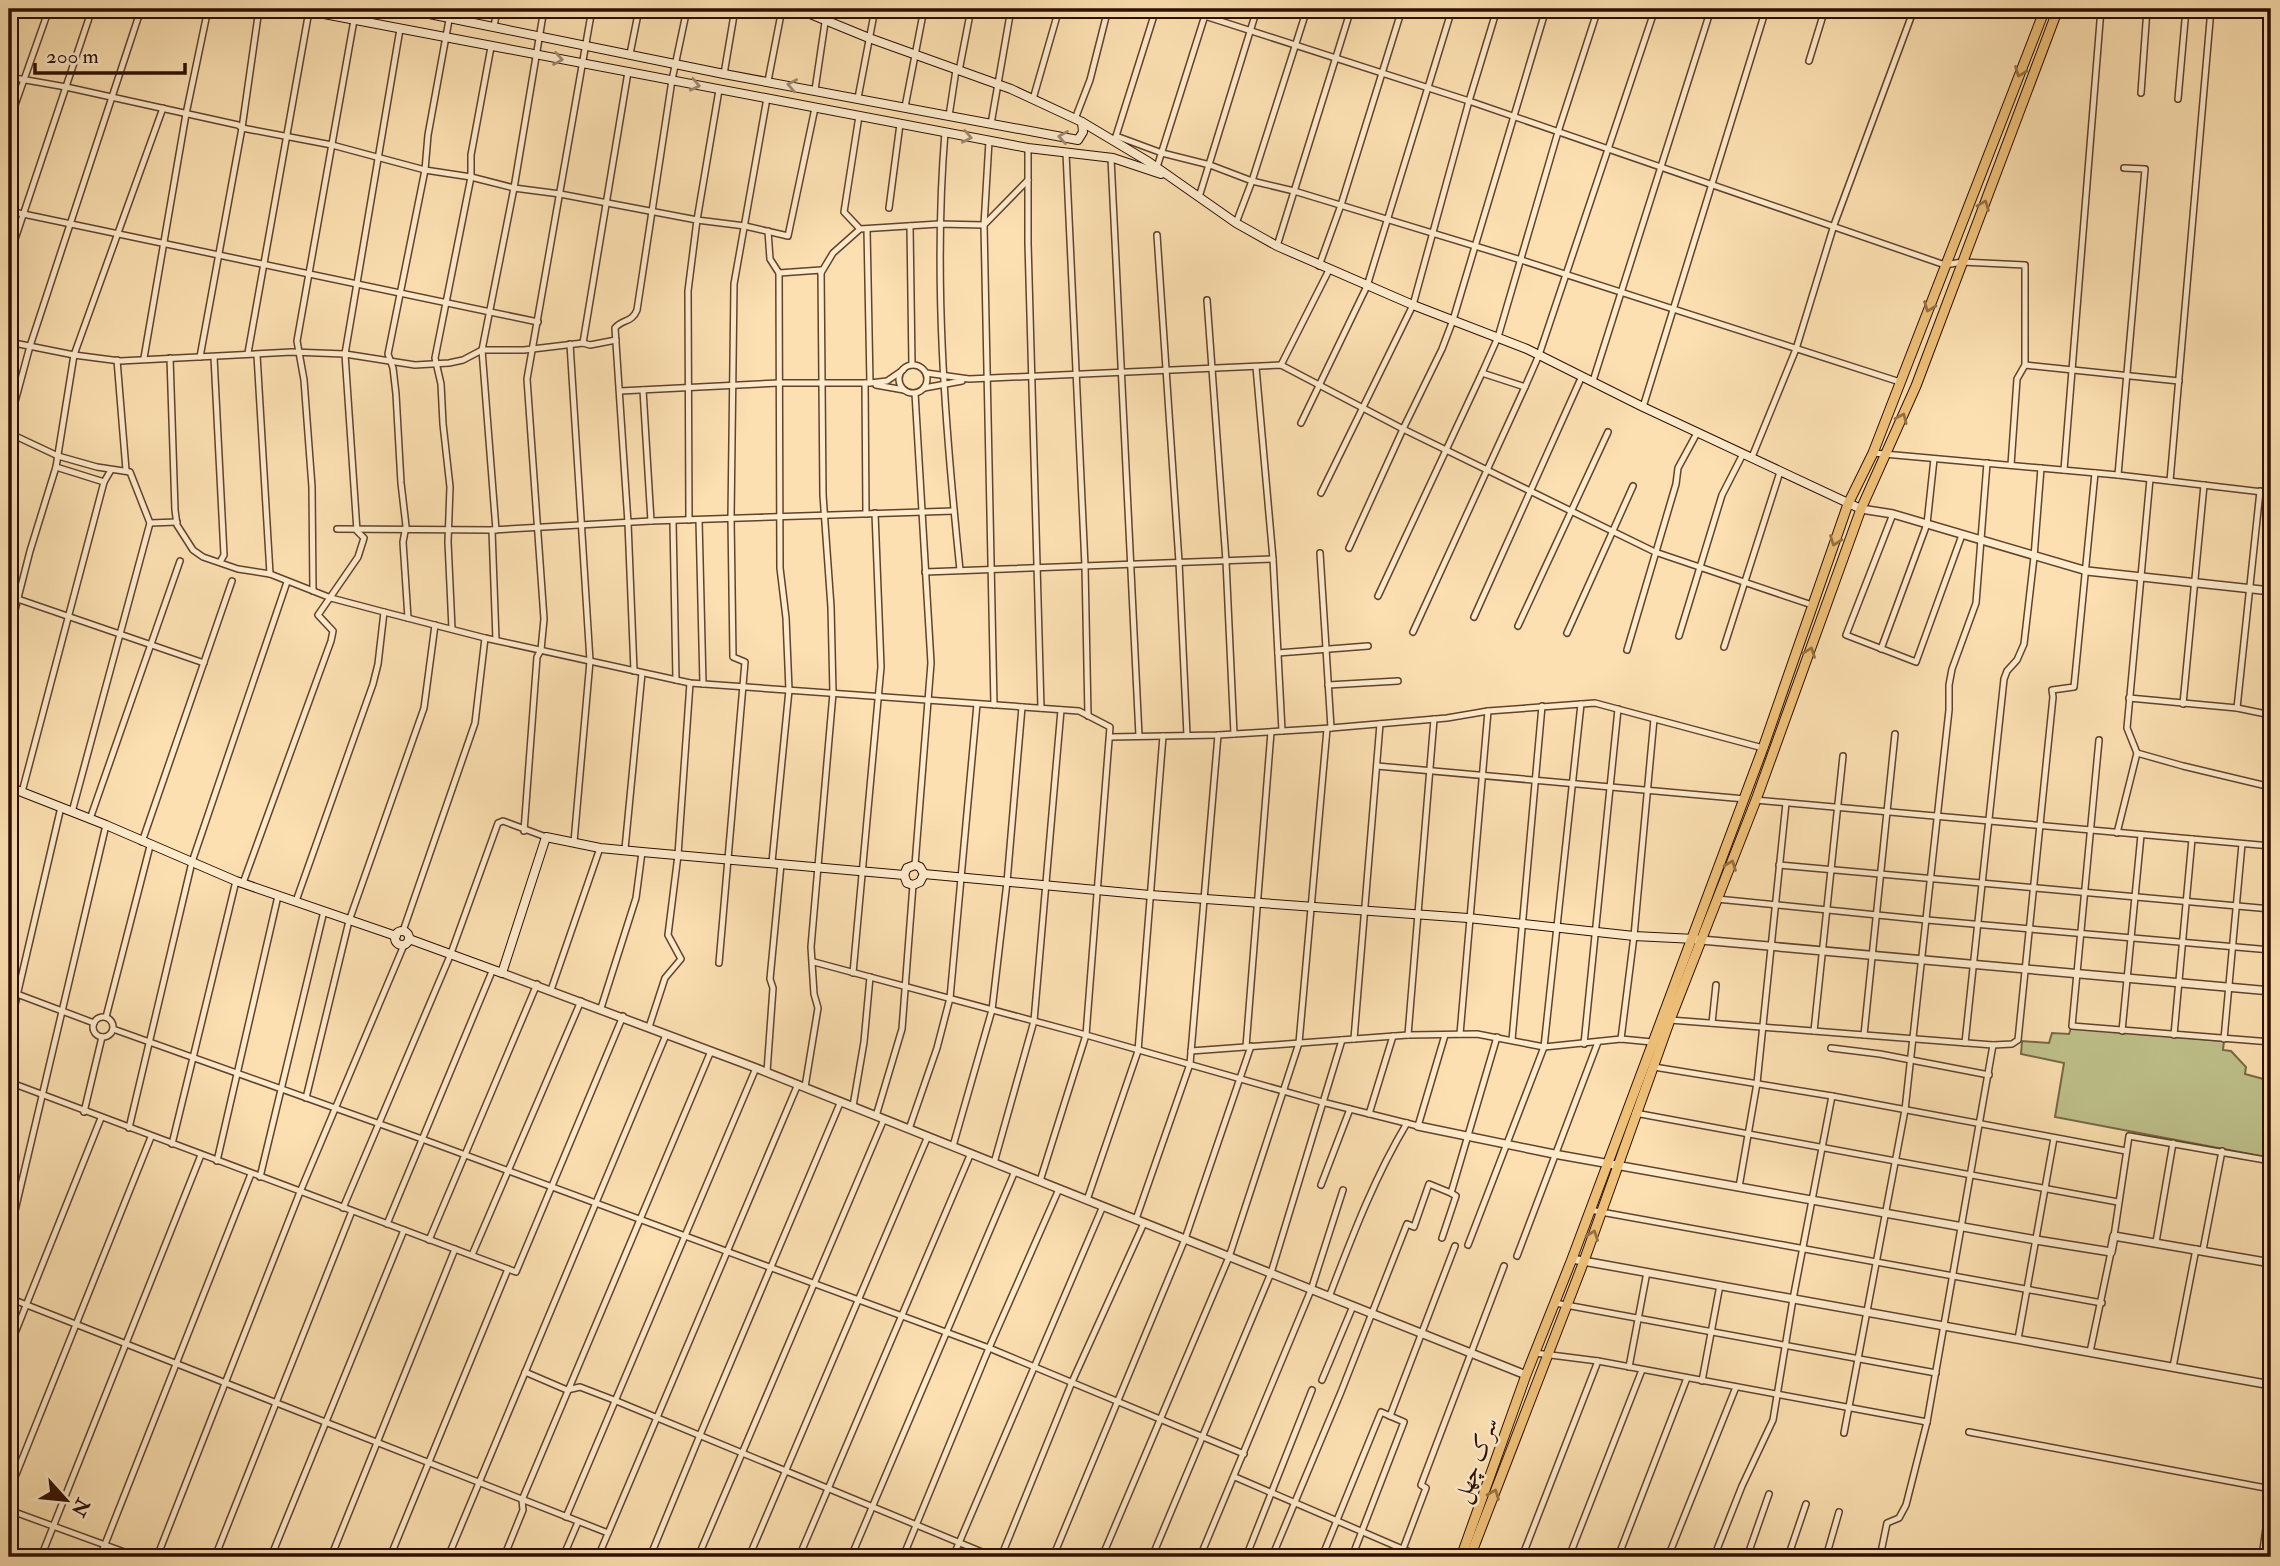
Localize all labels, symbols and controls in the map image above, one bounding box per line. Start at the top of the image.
scale bar [35,32,186,76]
text: 200 m [46,43,99,70]
one-way arrow [552,51,564,66]
one-way arrow [2015,66,2029,78]
one-way arrow [689,77,701,92]
one-way arrow [786,79,798,94]
one-way arrow [961,128,973,143]
one-way arrow [1057,130,1069,145]
one-way arrow [1975,200,1989,212]
one-way arrow [1923,301,1937,313]
one-way arrow [1894,412,1908,425]
one-way arrow [1829,534,1843,547]
one-way arrow [1802,646,1816,658]
one-way arrow [1722,860,1736,872]
one-way arrow [1585,1230,1599,1242]
street label: سرک چهل [1447,1414,1506,1507]
north arrow [32,1464,102,1534]
one-way arrow [1486,1488,1500,1500]
text: N [65,1493,95,1521]

